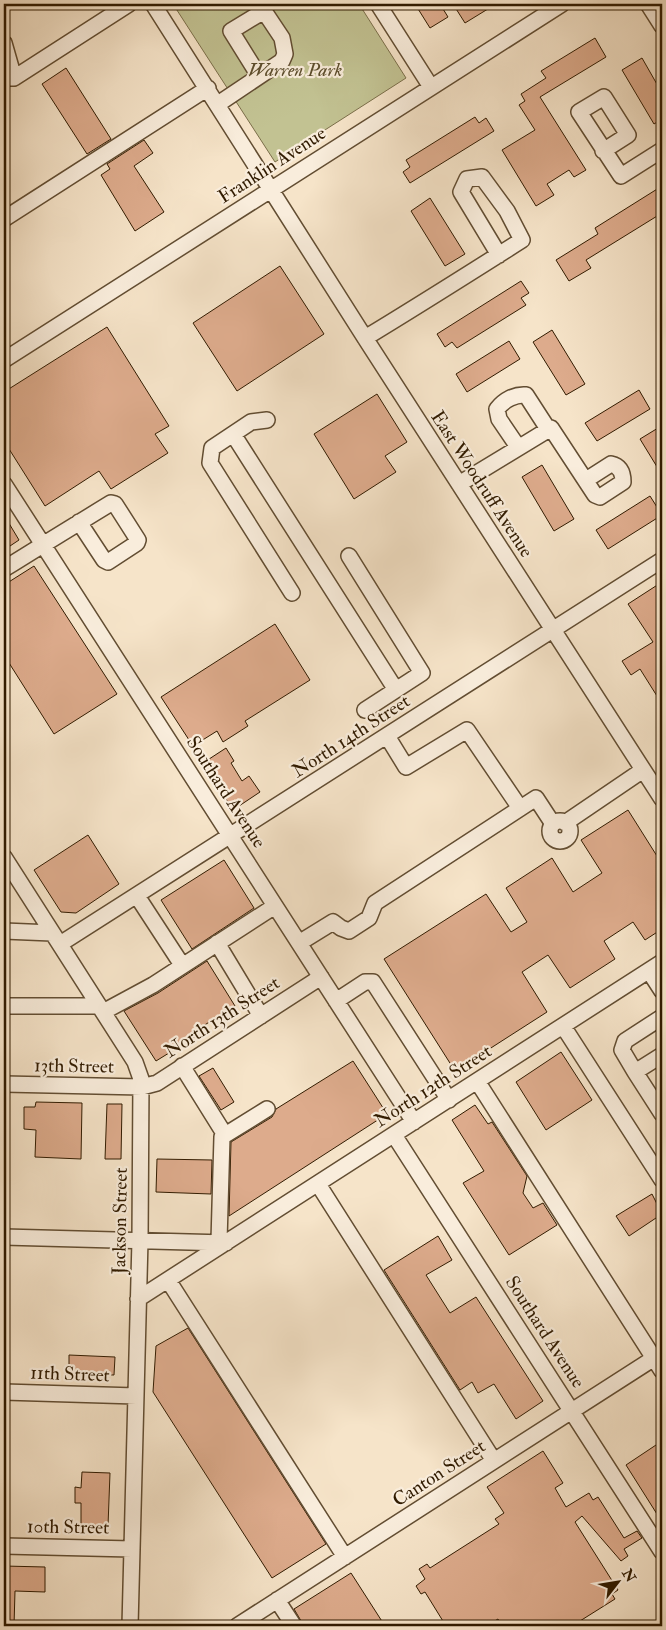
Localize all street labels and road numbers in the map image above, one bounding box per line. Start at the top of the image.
street label: Franklin Avenue [213,121,331,209]
street label: East Woodruff Avenue [426,406,538,562]
street label: North 14th Street [287,689,415,783]
street label: Southard Avenue [181,731,271,853]
street label: North 13th Street [160,971,284,1063]
street label: North 12th Street [370,1039,496,1133]
street label: 13th Street [34,1053,114,1079]
street label: Jackson Street [107,1167,133,1276]
street label: Southard Avenue [500,1271,590,1393]
street label: 11th Street [30,1361,110,1387]
street label: Canton Street [388,1434,490,1512]
street label: 10th Street [27,1514,109,1540]

